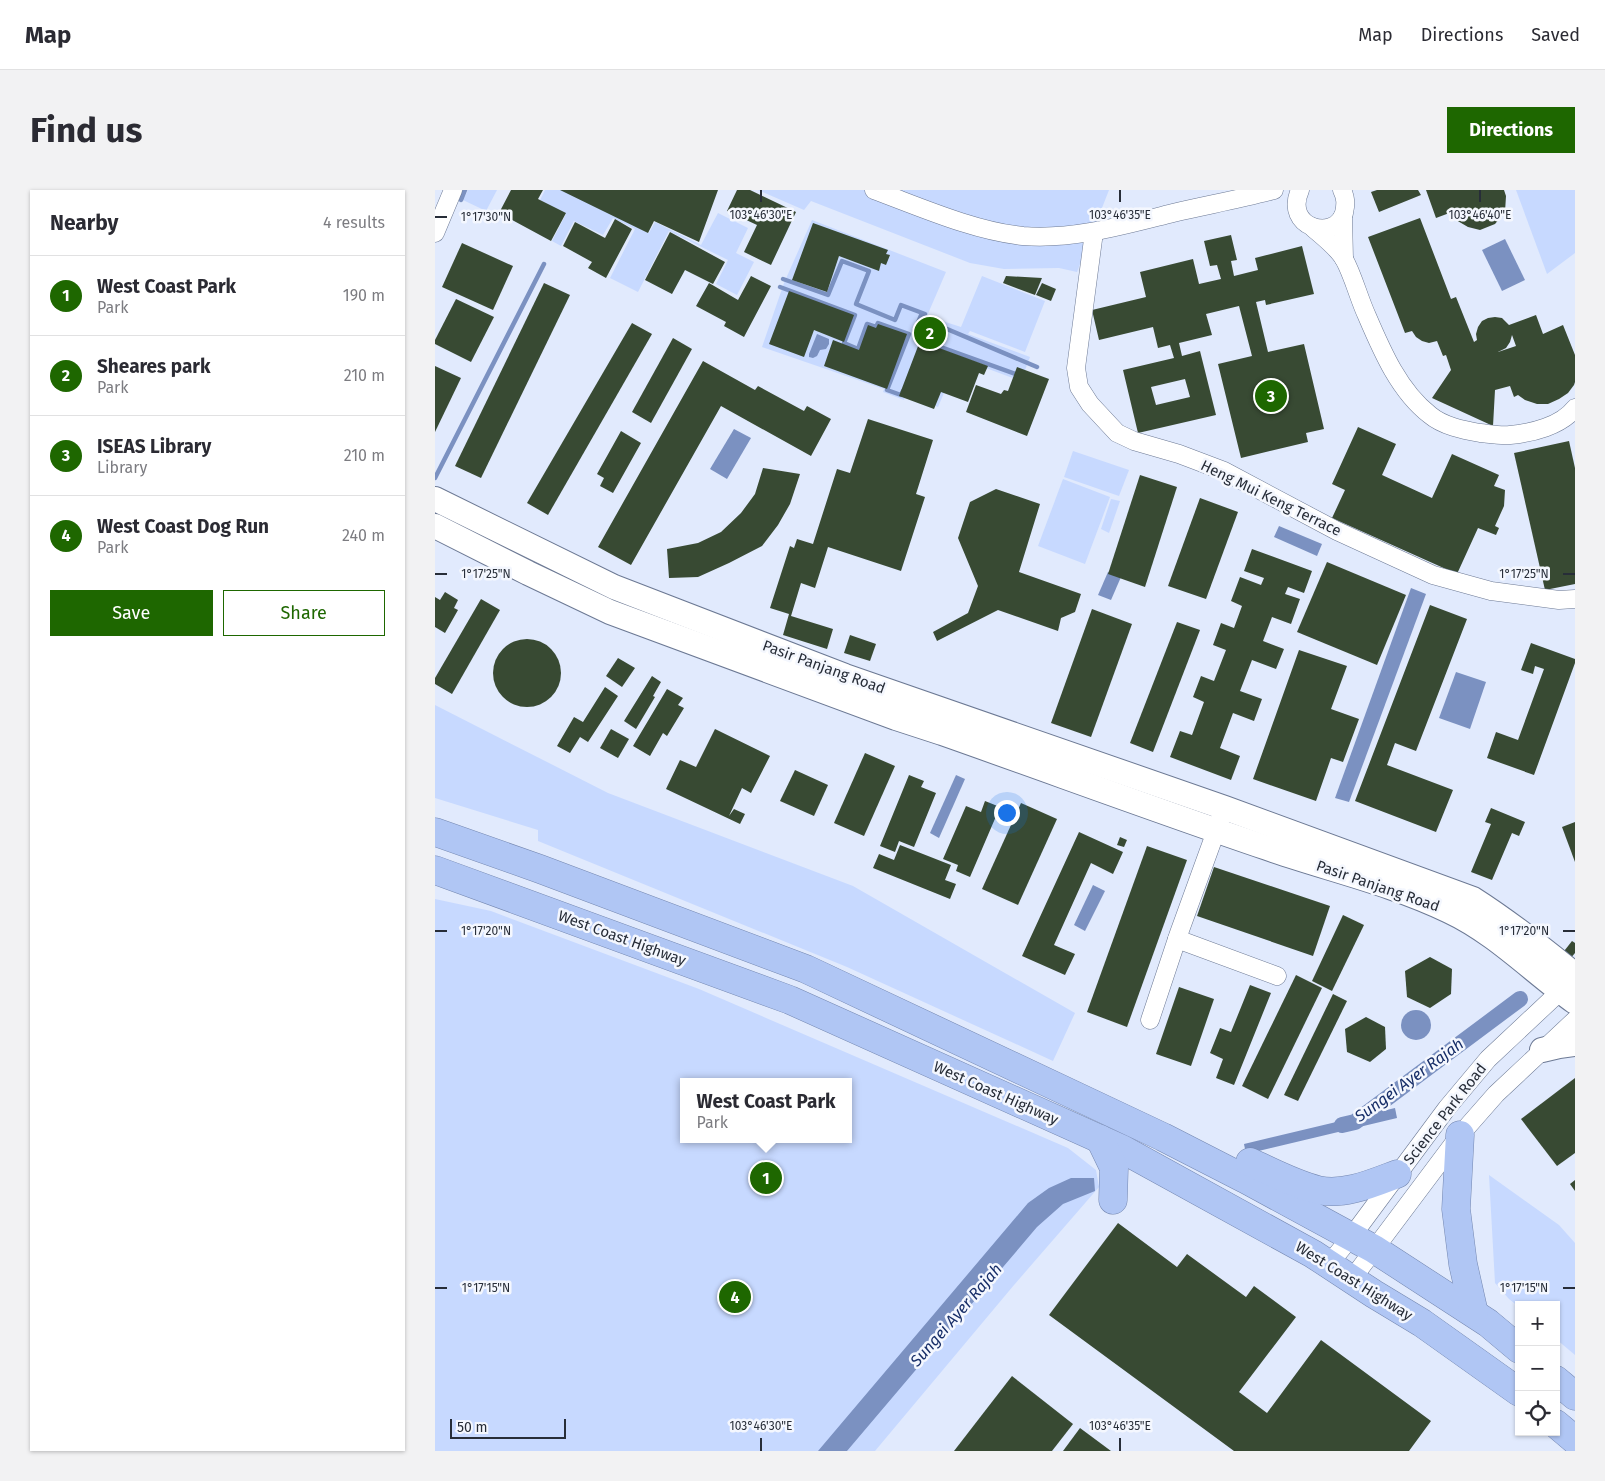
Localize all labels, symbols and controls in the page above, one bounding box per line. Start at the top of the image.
text: Map [25,21,71,49]
text: Map [1358,24,1393,46]
text: Directions [1421,24,1503,46]
text: Saved [1531,24,1580,46]
button: Directions [1447,107,1575,153]
text: Find us [30,109,142,151]
text: 103°46'30"E [730,208,792,222]
text: 103°46'35"E [1089,208,1151,222]
text: 103°46'40"E [1449,208,1511,222]
text: Nearby [50,210,118,236]
text: 1°17'30"N [461,210,511,224]
text: 4 results [323,213,385,232]
text: West Coast Park [97,275,236,298]
text: 1 [62,286,70,305]
text: 190 m [343,286,385,305]
text: Park [97,298,129,317]
pin: 2 [914,314,946,352]
text: Sheares park [97,355,210,378]
text: 2 [62,366,70,385]
text: 210 m [344,366,385,385]
pin: 3 [1255,377,1287,415]
text: Park [97,378,129,397]
text: ISEAS Library [97,435,211,458]
text: 3 [62,446,70,465]
text: 210 m [344,446,385,465]
street label: Heng Mui Keng Terrace [1198,456,1344,540]
text: Library [97,458,147,477]
text: West Coast Dog Run [97,515,269,538]
text: 4 [61,526,71,545]
text: 240 m [342,526,385,545]
text: Park [97,538,129,557]
text: 1°17'25"N [461,567,511,581]
text: 1°17'25"N [1499,567,1549,581]
button: Save [50,590,213,636]
button: Share [223,590,385,636]
street label: Pasir Panjang Road [760,636,888,698]
your location [994,800,1020,826]
street label: Pasir Panjang Road [1314,856,1442,916]
street label: West Coast Highway [556,906,689,970]
text: 1°17'20"N [461,924,511,938]
text: 1°17'20"N [1499,924,1549,938]
water label: Sungei Ayer Rajah [1350,1034,1467,1126]
street label: West Coast Highway [931,1057,1062,1129]
street label: Science Park Road [1400,1060,1490,1168]
popup [680,1078,852,1143]
text: West Coast Park [696,1090,836,1113]
text: Park [696,1113,728,1132]
pin: 1 [750,1159,782,1197]
street label: West Coast Highway [1292,1238,1416,1325]
water label: Sungei Ayer Rajah [906,1260,1006,1371]
pin: 4 [719,1278,751,1316]
text: 1°17'15"N [462,1281,510,1295]
text: 1°17'15"N [1500,1281,1548,1295]
map controls [1515,1301,1560,1436]
button: + [1515,1301,1560,1346]
button: − [1515,1346,1560,1391]
button: locate [1515,1391,1560,1436]
scale bar [450,1416,566,1439]
text: 50 m [457,1419,488,1436]
text: 103°46'30"E [730,1419,792,1433]
text: 103°46'35"E [1089,1419,1151,1433]

